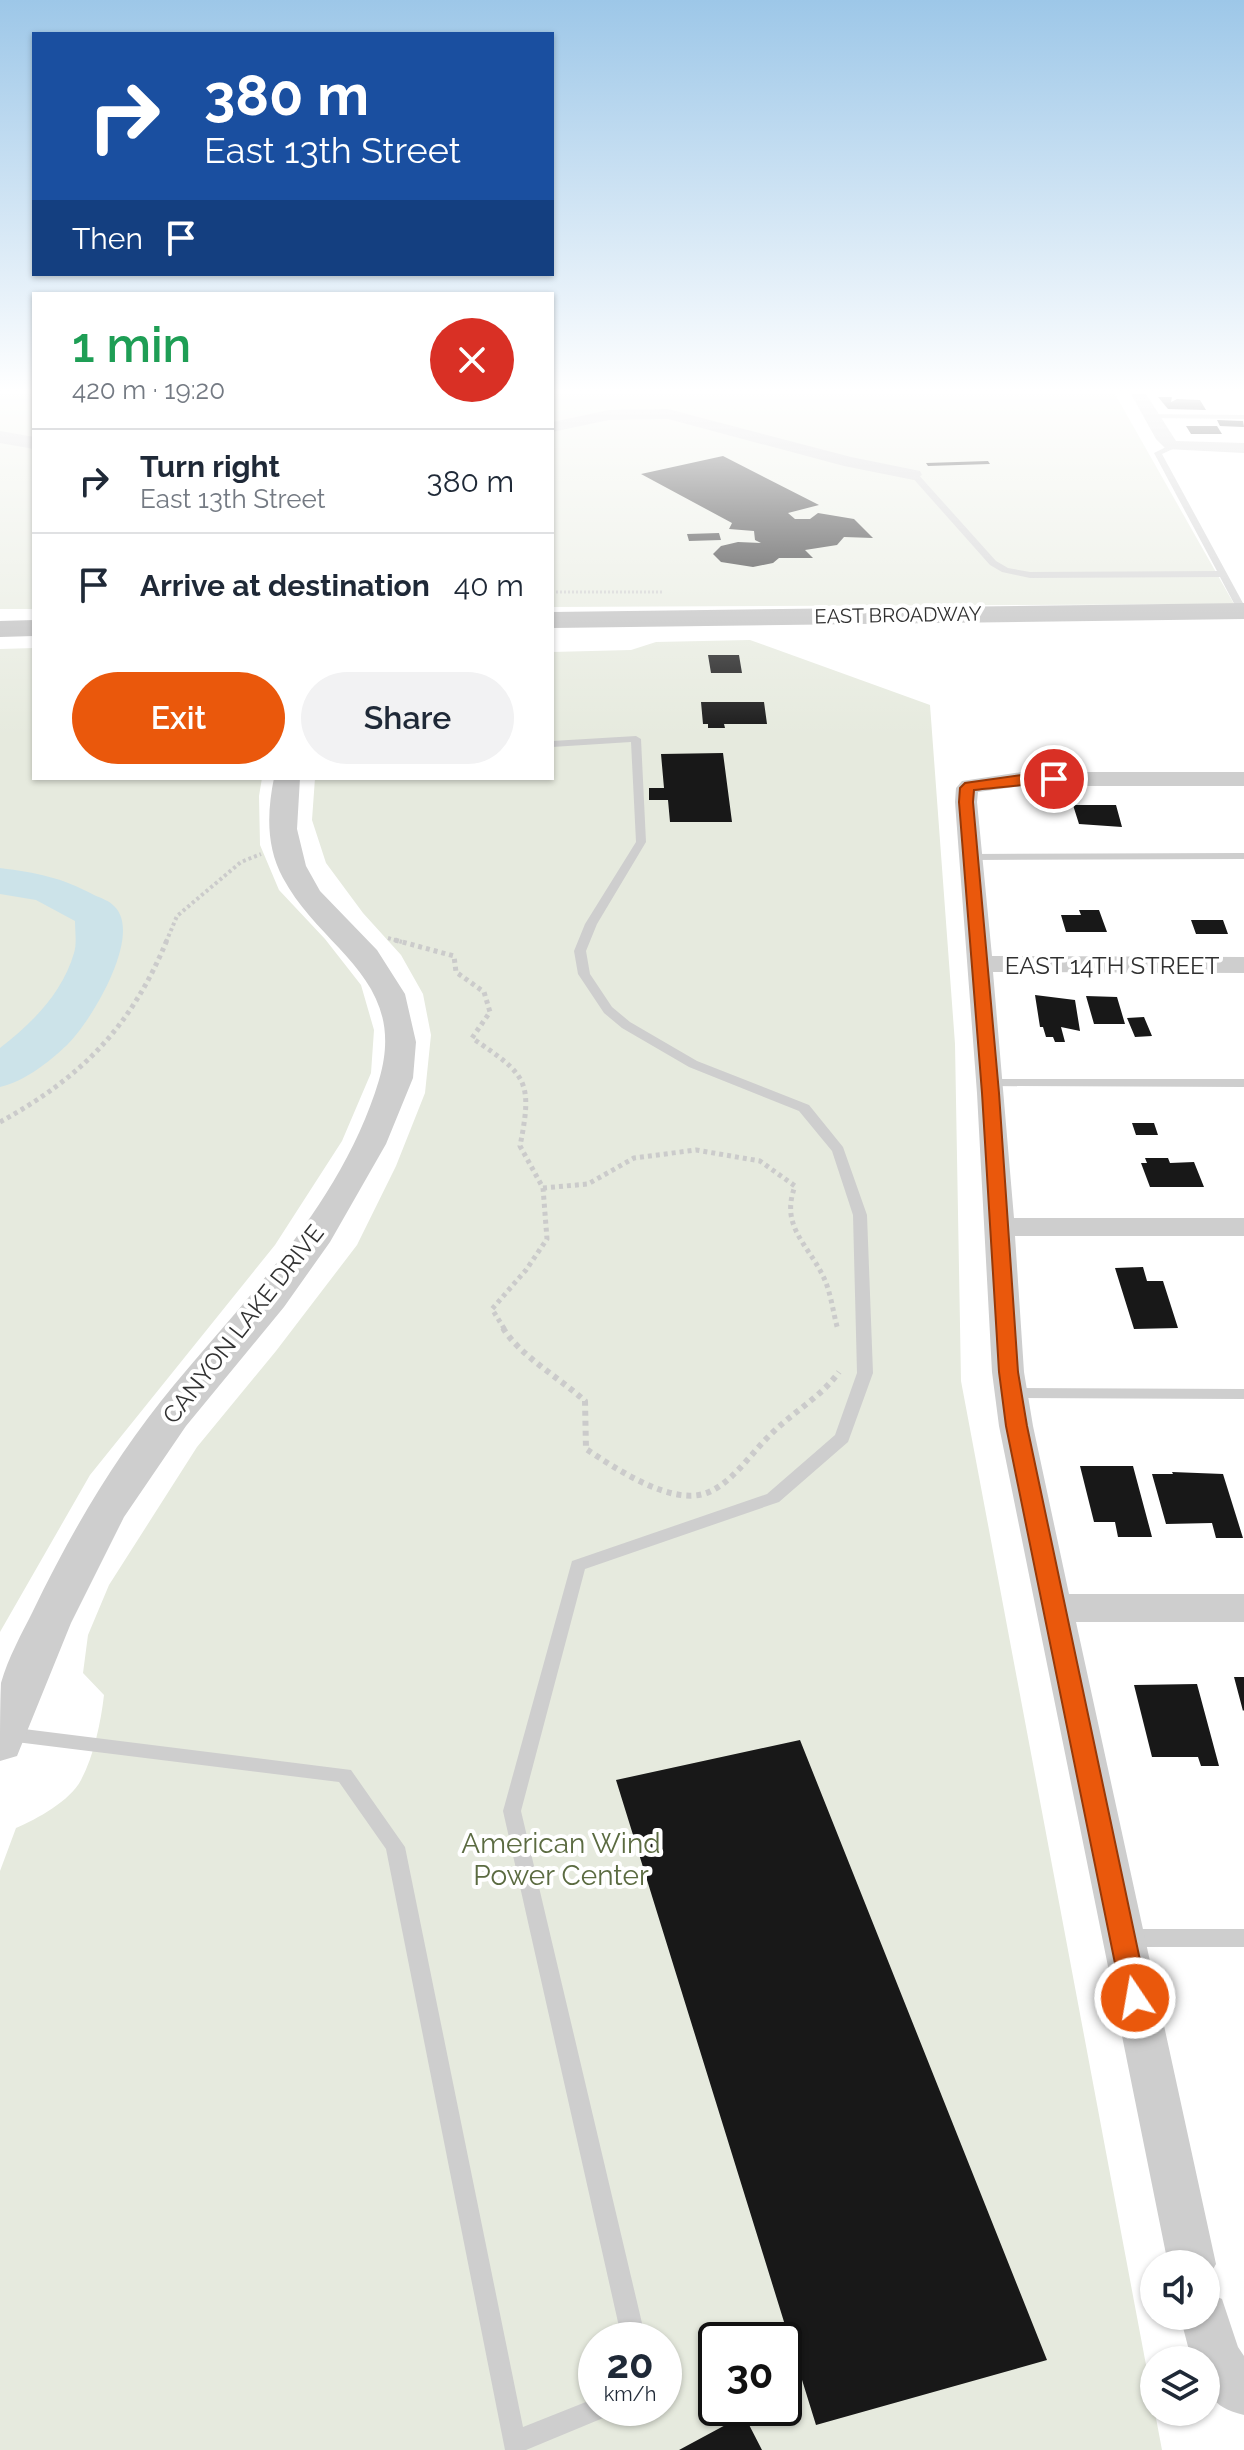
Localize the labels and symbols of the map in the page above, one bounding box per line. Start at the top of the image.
street label: EAST BROADWAY [814,602,982,628]
pin [1020,745,1088,813]
street label: EAST 14TH STREET [1005,951,1220,980]
street label: CANYON LAKE DRIVE [156,1219,330,1429]
park label: American Wind Power Center [461,1827,661,1892]
position arrow [1093,1956,1177,2040]
speed limit sign: 30 [698,2322,802,2426]

